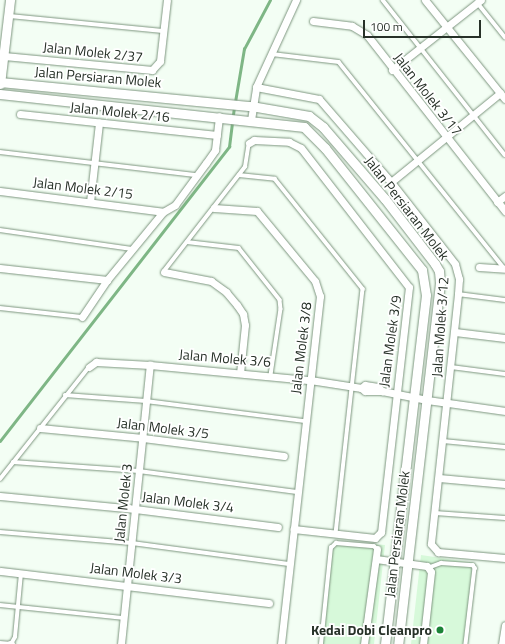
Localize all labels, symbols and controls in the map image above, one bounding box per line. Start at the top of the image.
scale bar [365,12,483,38]
text: 100 m [370,17,403,36]
street label: Jalan Molek 2/37 [42,38,144,66]
street label: Jalan Molek 3/17 [390,49,466,139]
street label: Jalan Persiaran Molek [34,63,162,91]
street label: Jalan Molek 2/16 [69,98,171,126]
street label: Jalan Persiaran Molek [361,153,453,263]
street label: Jalan Molek 2/15 [32,174,134,202]
street label: Jalan Molek 3/12 [428,276,452,378]
street label: Jalan Molek 3/9 [375,294,405,388]
street label: Jalan Molek 3/8 [287,301,315,395]
street label: Jalan Molek 3/6 [178,346,272,370]
street label: Jalan Molek 3/5 [116,414,210,442]
street label: Jalan Molek 3 [111,463,135,543]
street label: Jalan Persiaran Molek [381,470,413,598]
street label: Jalan Molek 3/4 [141,488,235,516]
street label: Jalan Molek 3/3 [89,559,183,587]
place label: Kedai Dobi Cleanpro [311,622,432,638]
marker: Kedai Dobi Cleanpro [435,625,445,635]

